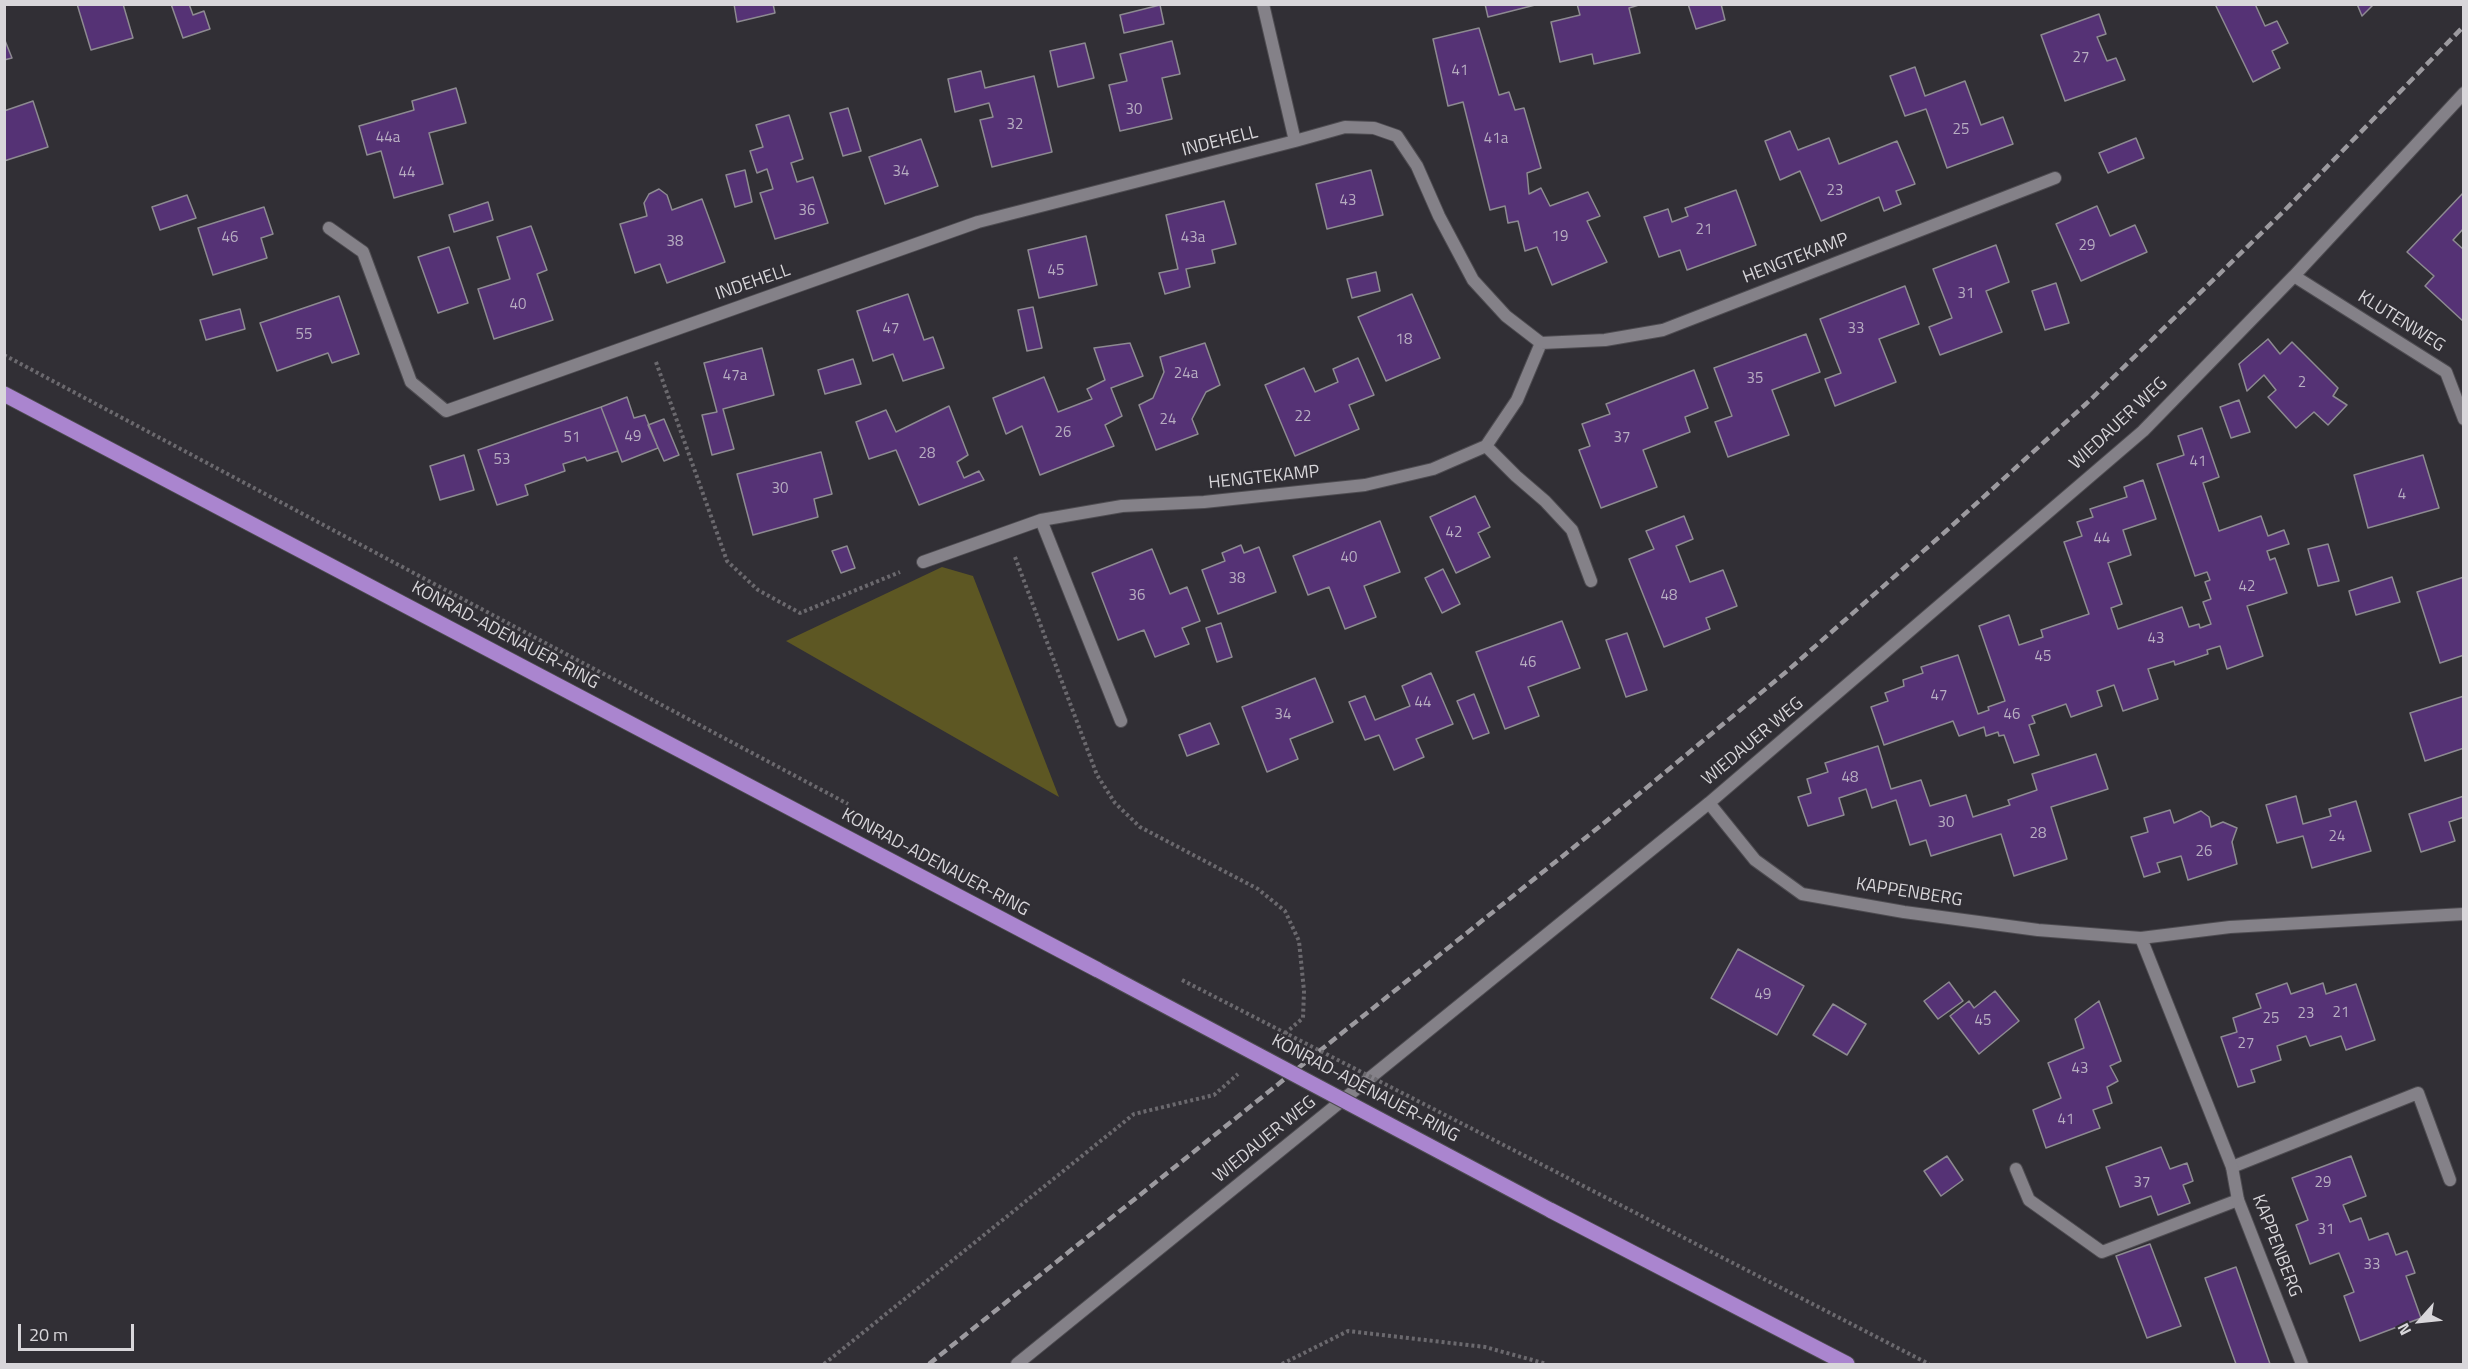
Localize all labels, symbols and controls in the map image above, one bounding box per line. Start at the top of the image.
house number: 27 [2073,49,2089,67]
house number: 41 [1452,62,1468,80]
house number: 30 [1126,101,1142,119]
house number: 32 [1007,116,1023,134]
house number: 25 [1953,121,1969,139]
street label: INDEHELL [1180,122,1260,162]
house number: 44a [376,129,400,147]
house number: 41a [1484,130,1508,148]
house number: 34 [893,163,909,181]
house number: 44 [399,164,415,182]
house number: 23 [1827,182,1843,200]
house number: 43 [1340,192,1356,210]
house number: 36 [799,202,815,220]
house number: 21 [1696,221,1712,239]
house number: 19 [1552,228,1568,246]
house number: 46 [222,229,238,247]
house number: 43a [1181,229,1205,247]
street label: HENGTEKAMP [1740,229,1852,289]
house number: 38 [667,233,683,251]
house number: 29 [2079,237,2095,255]
street label: INDEHELL [713,260,793,306]
house number: 45 [1048,262,1064,280]
house number: 31 [1958,285,1974,303]
street label: KLUTENWEG [2353,287,2449,357]
house number: 40 [510,296,526,314]
house number: 47 [883,320,899,338]
house number: 33 [1848,320,1864,338]
house number: 55 [296,326,312,344]
house number: 18 [1396,331,1412,349]
house number: 24a [1174,365,1198,383]
house number: 47a [723,367,747,385]
house number: 35 [1747,370,1763,388]
street label: WIEDAUER WEG [2066,373,2172,475]
house number: 2 [2298,374,2306,392]
house number: 22 [1295,408,1311,426]
house number: 24 [1160,411,1176,429]
house number: 26 [1055,424,1071,442]
house number: 49 [625,428,641,446]
house number: 51 [564,429,580,447]
house number: 37 [1614,429,1630,447]
house number: 28 [919,445,935,463]
house number: 53 [494,451,510,469]
house number: 41 [2190,453,2206,471]
street label: HENGTEKAMP [1207,461,1321,495]
house number: 30 [772,480,788,498]
house number: 4 [2398,486,2406,504]
house number: 42 [1446,524,1462,542]
house number: 44 [2094,530,2110,548]
house number: 40 [1341,549,1357,567]
house number: 38 [1229,570,1245,588]
street label: KONRAD-ADENAUER-RING [408,577,602,695]
house number: 42 [2239,578,2255,596]
house number: 36 [1129,587,1145,605]
house number: 48 [1661,587,1677,605]
house number: 43 [2148,630,2164,648]
house number: 45 [2035,648,2051,666]
house number: 46 [1520,654,1536,672]
house number: 47 [1931,687,1947,705]
street label: WIEDAUER WEG [1698,693,1808,791]
house number: 44 [1415,694,1431,712]
house number: 34 [1275,706,1291,724]
house number: 46 [2004,706,2020,724]
house number: 48 [1842,769,1858,787]
street label: KONRAD-ADENAUER-RING [838,804,1032,922]
house number: 30 [1938,814,1954,832]
house number: 28 [2030,825,2046,843]
house number: 24 [2329,828,2345,846]
house number: 26 [2196,843,2212,861]
street label: KAPPENBERG [1854,874,1964,912]
house number: 49 [1755,986,1771,1004]
house number: 21 [2333,1004,2349,1022]
house number: 23 [2298,1005,2314,1023]
house number: 25 [2263,1010,2279,1028]
house number: 45 [1975,1012,1991,1030]
street label: KONRAD-ADENAUER-RING [1268,1030,1462,1148]
house number: 27 [2238,1035,2254,1053]
house number: 43 [2072,1060,2088,1078]
street label: WIEDAUER WEG [1209,1092,1321,1188]
house number: 41 [2058,1111,2074,1129]
house number: 37 [2134,1174,2150,1192]
house number: 29 [2315,1174,2331,1192]
street label: KAPPENBERG [2247,1192,2305,1300]
house number: 31 [2318,1221,2334,1239]
house number: 33 [2364,1256,2380,1274]
north arrow [2390,1291,2450,1351]
scale bar [21,1312,136,1350]
text: N [2391,1319,2417,1340]
text: 20 m [29,1321,68,1348]

